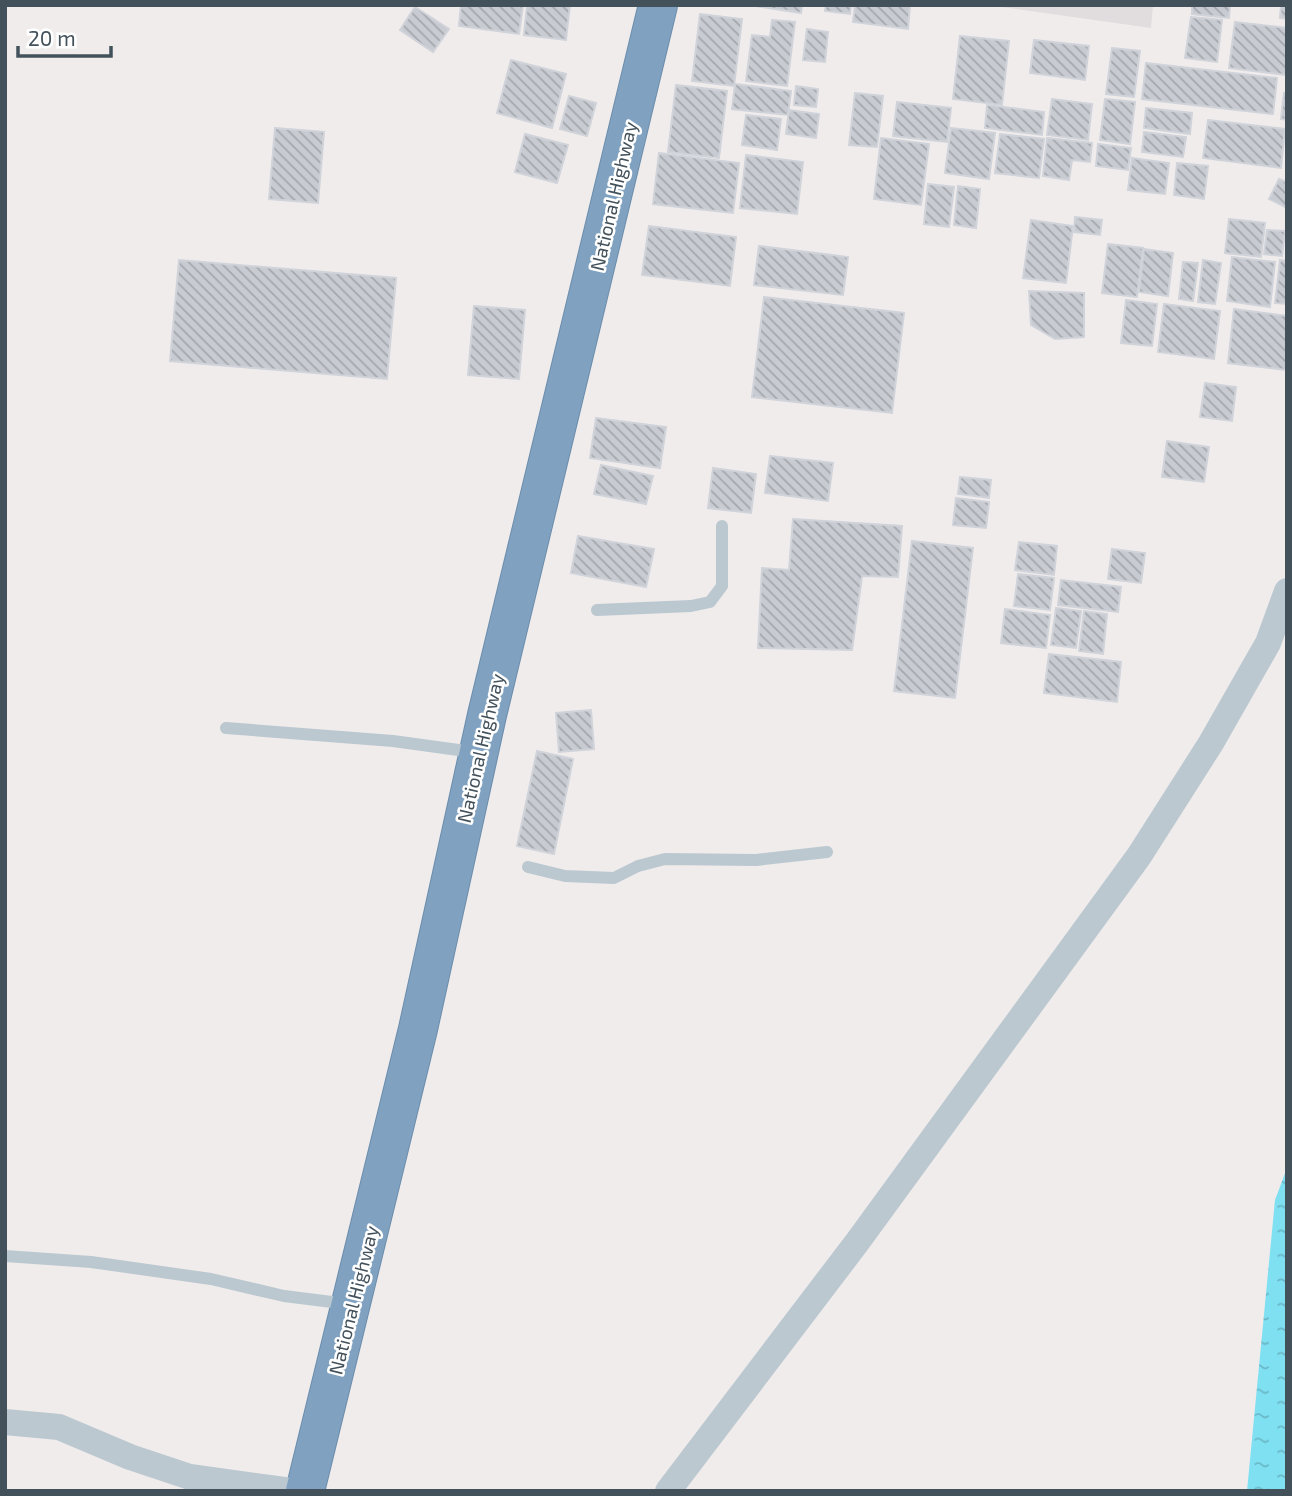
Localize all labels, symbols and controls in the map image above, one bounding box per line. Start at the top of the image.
scale bar [18,14,110,58]
text: 20 m [28,25,76,50]
street label: National Highway [585,119,641,273]
street label: National Highway [452,671,508,825]
street label: National Highway [323,1223,383,1377]

